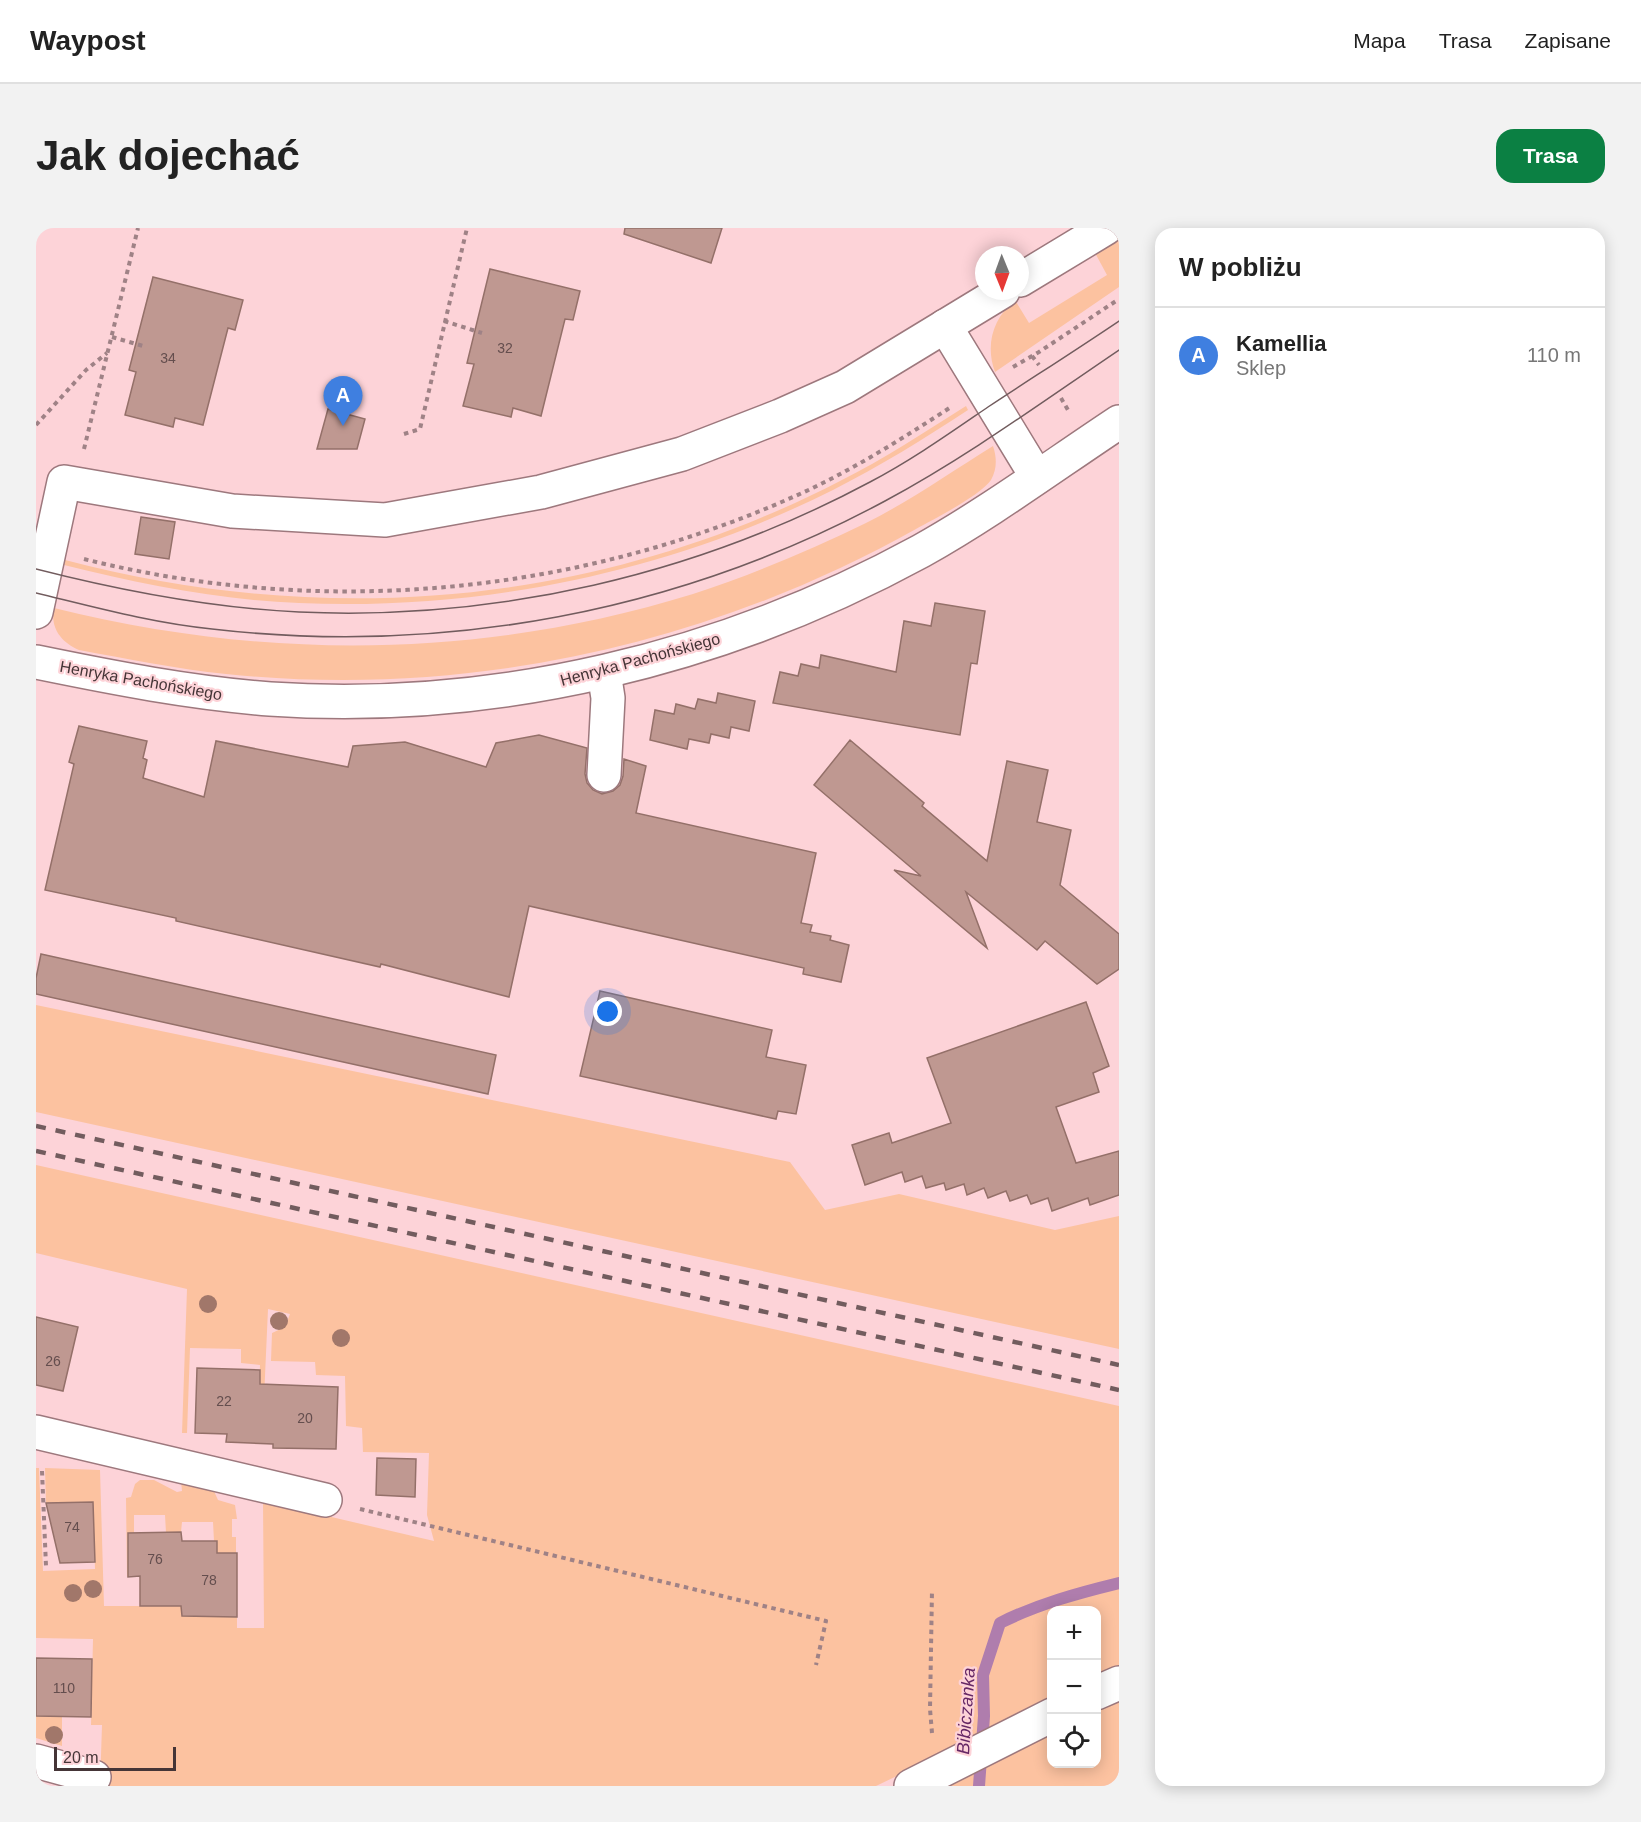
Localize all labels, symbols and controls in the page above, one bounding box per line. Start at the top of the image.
text: Waypost [30,25,146,56]
text: Mapa [1353,29,1406,52]
text: Trasa [1439,29,1492,52]
text: Zapisane [1525,29,1611,52]
button: Trasa [1496,129,1605,183]
text: Jak dojechać [36,132,300,179]
north arrow [975,246,1029,300]
text: W pobliżu [1179,252,1302,282]
text: Kamellia [1236,331,1327,356]
house number: 32 [497,340,513,356]
text: A [1191,344,1206,366]
text: 110 m [1527,344,1581,366]
house number: 34 [160,350,176,366]
text: Sklep [1236,357,1286,379]
pin: A [324,376,362,426]
street label: Henryka Pachońskiego [558,630,722,689]
street label: Henryka Pachońskiego [58,658,224,703]
your location [593,997,622,1026]
house number: 26 [45,1353,61,1369]
house number: 22 [216,1393,232,1409]
house number: 20 [297,1410,313,1426]
house number: 74 [64,1519,80,1535]
house number: 76 [147,1551,163,1567]
house number: 78 [201,1572,217,1588]
map controls [1047,1606,1101,1768]
button: + [1047,1606,1101,1660]
button: − [1047,1660,1101,1714]
water label: Bibiczanka [953,1667,979,1755]
house number: 110 [53,1680,75,1696]
button: locate [1047,1714,1101,1768]
scale bar [54,1744,176,1772]
text: 20 m [63,1749,99,1766]

